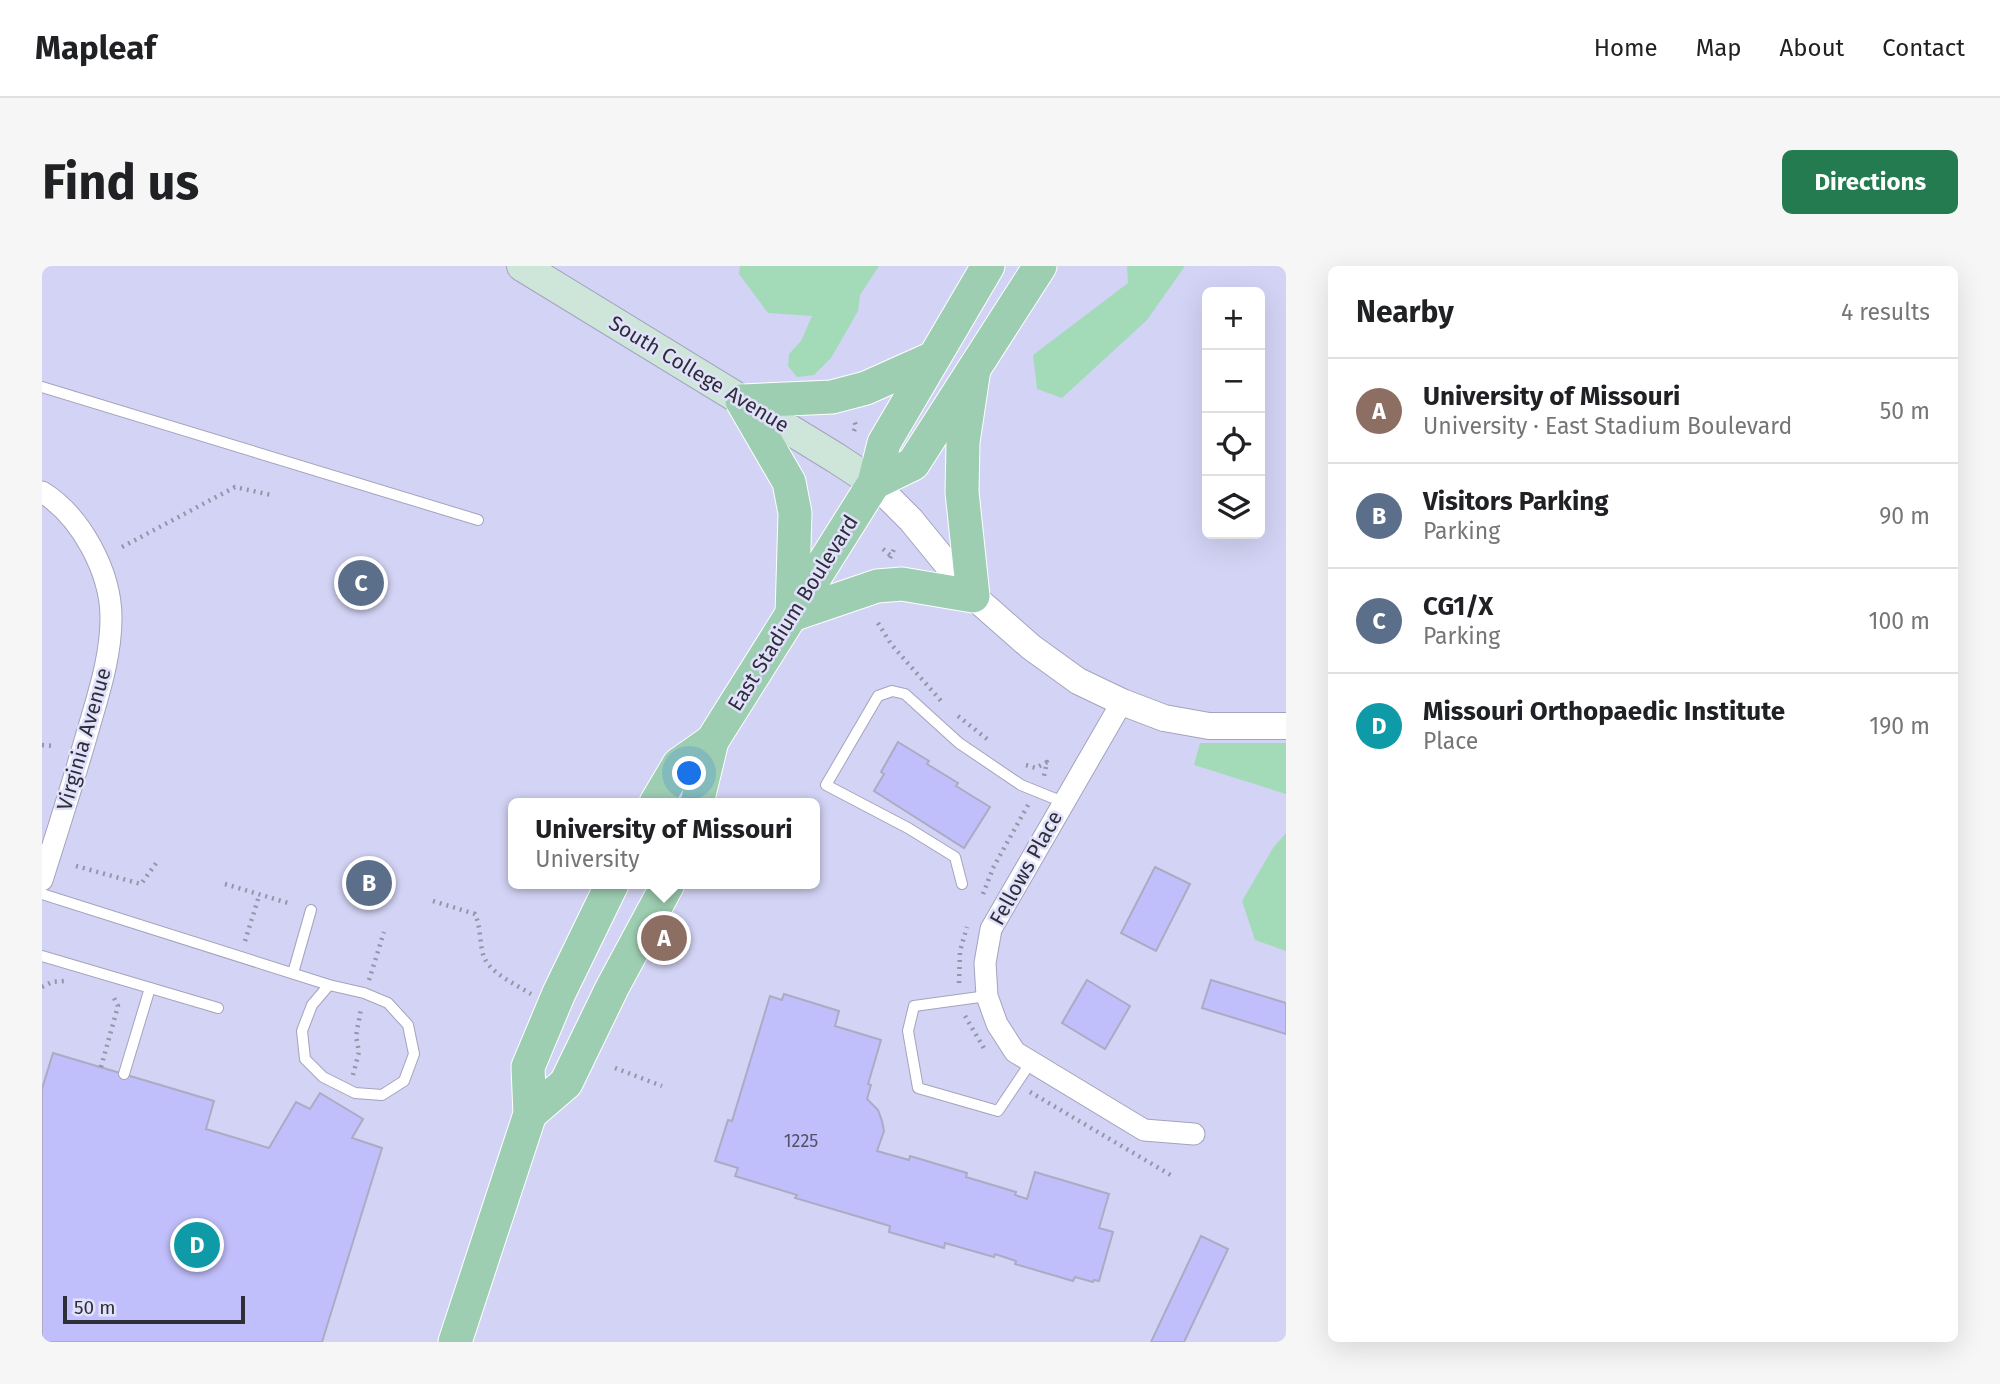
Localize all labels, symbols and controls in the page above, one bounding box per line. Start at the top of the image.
text: Mapleaf [35,28,156,68]
text: Home [1594,34,1658,62]
text: Map [1696,34,1742,62]
text: About [1780,34,1844,62]
text: Contact [1882,34,1965,62]
button: Directions [1782,150,1958,214]
text: Find us [42,153,199,212]
map controls [1202,287,1265,539]
button: + [1202,287,1265,350]
text: Nearby [1356,294,1454,330]
text: 4 results [1841,298,1930,326]
street label: South College Avenue [604,310,794,438]
button: − [1202,350,1265,413]
text: University of Missouri [1423,381,1680,412]
text: A [1372,397,1386,425]
text: 50 m [1880,397,1930,425]
text: University · East Stadium Boulevard [1423,412,1792,440]
button: locate [1202,413,1265,476]
button: layers [1202,476,1265,539]
text: Visitors Parking [1423,486,1609,517]
text: B [1372,502,1386,530]
text: 90 m [1879,502,1930,530]
street label: East Stadium Boulevard [722,510,864,716]
text: Parking [1423,517,1500,545]
pin: C [338,557,384,609]
text: CG1/X [1423,591,1493,622]
text: C [1372,607,1386,635]
text: 100 m [1869,607,1930,635]
text: Parking [1423,622,1500,650]
street label: Virginia Avenue [51,665,117,813]
text: Missouri Orthopaedic Institute [1423,696,1785,727]
text: D [1372,712,1386,740]
text: 190 m [1869,712,1930,740]
text: Place [1423,727,1478,755]
your location [672,756,706,790]
popup [508,798,820,889]
street label: Fellows Place [984,806,1068,930]
text: University of Missouri [535,814,793,845]
text: University [535,845,640,873]
pin: B [346,857,392,909]
pin: A [641,912,687,964]
house number: 1225 [784,1130,818,1152]
pin: D [174,1219,220,1271]
scale bar [63,1293,245,1325]
text: 50 m [74,1296,115,1319]

